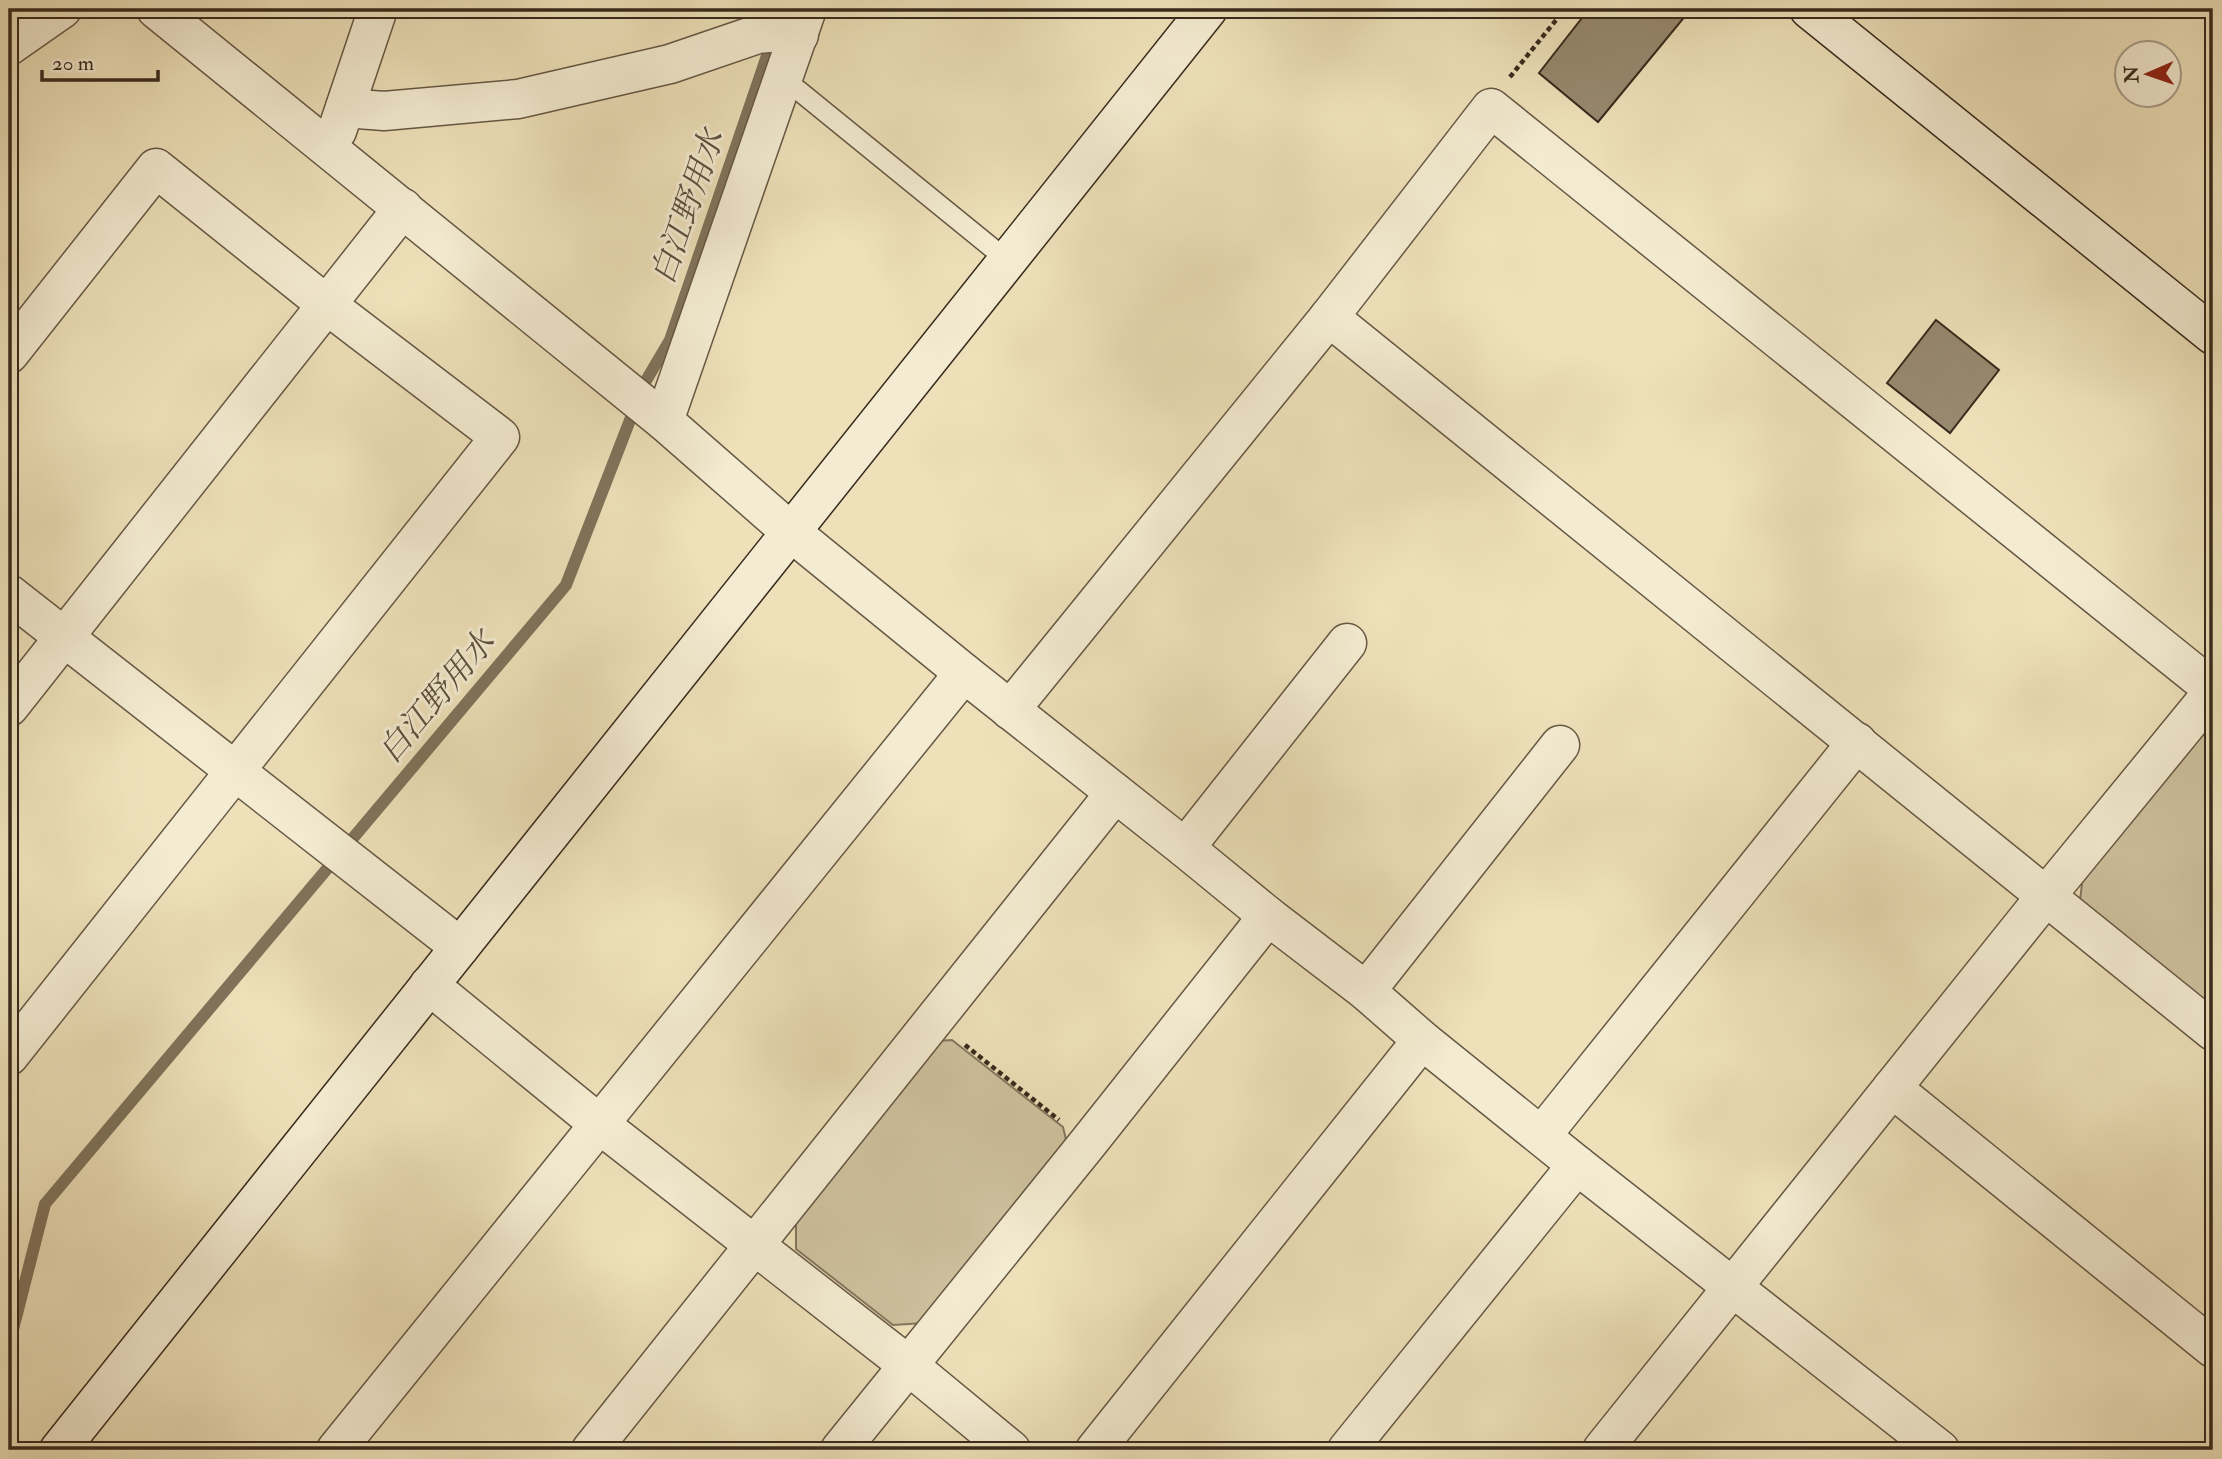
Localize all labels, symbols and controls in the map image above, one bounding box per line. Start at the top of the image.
scale bar [42,38,158,82]
north arrow [2114,38,2184,108]
text: 20 m [52,50,94,77]
text: N [2120,65,2144,84]
water label: 白江野用水 [643,122,734,289]
water label: 白江野用水 [370,621,506,771]

